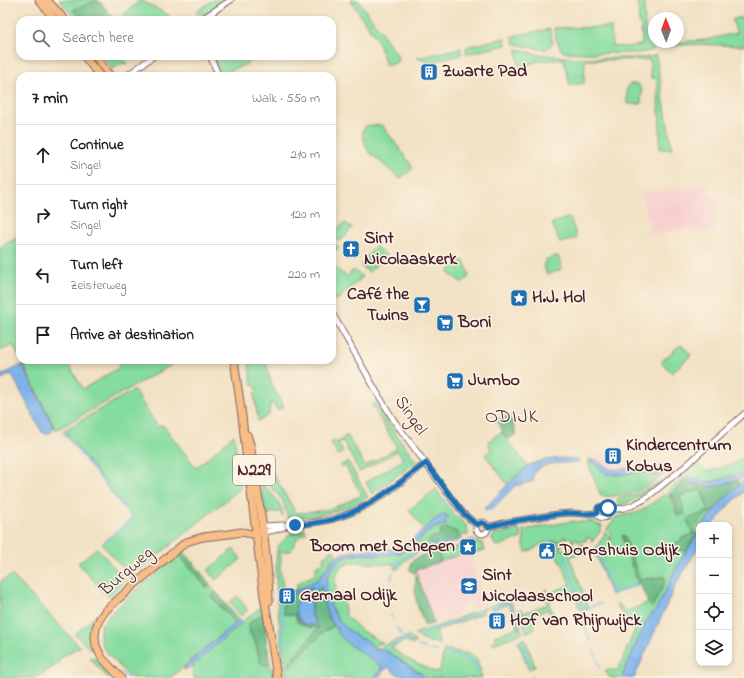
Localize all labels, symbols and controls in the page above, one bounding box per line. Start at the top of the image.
north arrow [648,12,684,48]
search box [16,16,336,60]
icon: search [30,27,52,49]
text: Search here [62,27,134,49]
place label: Zwarte Pad [442,59,528,85]
building icon: Zwarte Pad [419,62,439,82]
text: 7 min [32,86,68,111]
text: Walk · 550 m [252,89,320,108]
text: Continue [70,134,124,156]
icon: ahead [32,144,54,166]
text: 210 m [290,145,320,164]
text: Singel [70,156,101,175]
text: Turn right [70,194,128,216]
icon: right [32,204,54,226]
text: 120 m [290,205,320,224]
text: Singel [70,216,101,235]
place label: Sint Nicolaaskerk [364,226,458,273]
church icon: Sint Nicolaaskerk [341,239,361,259]
text: Turn left [70,254,123,276]
icon: left [32,264,54,286]
text: 220 m [288,265,320,284]
text: Zeisterweg [70,276,127,295]
place label: Café the Twins [347,282,410,329]
place label: H.J. Hol [532,285,585,311]
place icon: H.J. Hol [509,288,529,308]
bar icon: Café the Twins [412,295,432,315]
place label: Boni [457,310,492,336]
supermarket icon: Boni [435,313,455,333]
icon: arrive [32,324,54,346]
text: Arrive at destination [70,324,194,346]
place label: Jumbo [468,368,520,394]
supermarket icon: Jumbo [445,371,465,391]
street label: Singel [386,391,433,442]
district label: ODIJK [485,403,539,432]
place label: Kindercentrum Kobus [626,433,731,480]
building icon: Kindercentrum Kobus [603,446,623,466]
road number: N229 [233,455,275,485]
route start [599,499,617,517]
route end [286,516,304,534]
map controls [696,522,732,666]
button: + [696,522,732,558]
place label: Boom met Schepen [309,534,455,560]
place icon: Boom met Schepen [458,537,478,557]
place label: Dorpshuis Odijk [559,538,681,564]
street label: Burgweg [94,541,160,604]
public building icon: Dorpshuis Odijk [537,541,557,561]
button: − [696,558,732,594]
place label: Sint Nicolaasschool [482,563,593,610]
school or university icon: Sint Nicolaasschool [459,576,479,596]
place label: Gemaal Odijk [300,583,398,609]
building icon: Gemaal Odijk [277,586,297,606]
button: locate [696,594,732,630]
place label: Hof van Rhijnwijck [510,608,643,634]
building icon: Hof van Rhijnwijck [487,611,507,631]
button: layers [696,630,732,666]

